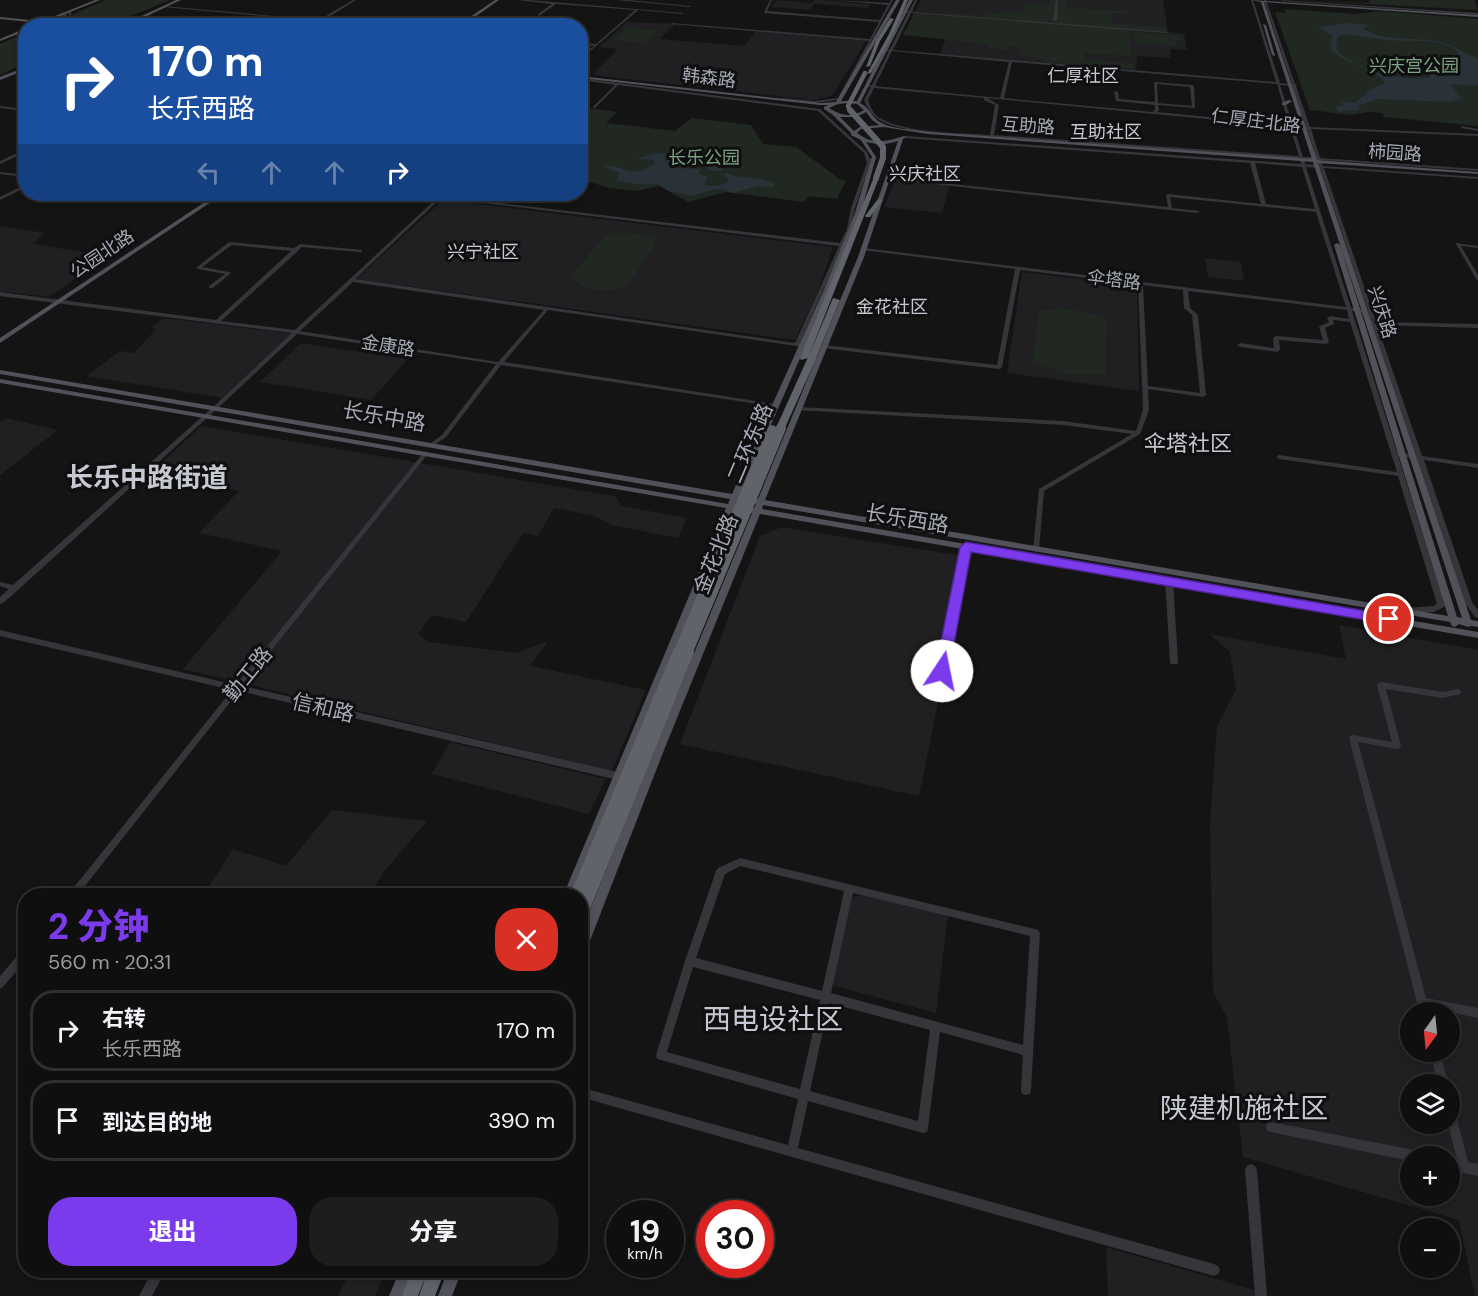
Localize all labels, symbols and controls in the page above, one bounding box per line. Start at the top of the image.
text: 170 m [147,34,264,89]
icon: right [48,42,126,120]
park label: 兴庆宫公园 [1369,54,1459,78]
street label: 韩森路 [681,63,737,93]
district label: 仁厚社区 [1047,64,1119,88]
text: 长乐西路 [147,91,255,126]
street label: 仁厚庄北路 [1210,104,1302,138]
street label: 互助路 [1000,112,1056,140]
district label: 互助社区 [1070,120,1142,144]
street label: 柿园路 [1367,139,1423,167]
park label: 长乐公园 [668,146,740,170]
icon: left [192,156,225,189]
icon: ahead [255,156,288,189]
icon: ahead [318,156,351,189]
icon: right [381,156,414,189]
district label: 兴庆社区 [889,162,961,186]
street label: 公园北路 [65,224,139,284]
district label: 兴宁社区 [447,240,519,264]
street label: 伞塔路 [1086,265,1142,295]
street label: 兴庆路 [1362,283,1402,341]
district label: 金花社区 [856,295,928,319]
street label: 金康路 [359,330,417,362]
street label: 长乐中路 [340,396,428,438]
street label: 二环东路 [721,399,779,487]
district label: 伞塔社区 [1144,429,1232,458]
district label: 长乐中路街道 [66,460,228,495]
street label: 长乐西路 [863,499,951,539]
street label: 金花北路 [687,510,745,598]
pin [1363,593,1414,644]
icon: arrive [1372,602,1405,635]
position arrow [910,639,974,703]
street label: 勤工路 [217,641,279,707]
street label: 信和路 [289,687,357,729]
text: 2 分钟 [48,903,149,950]
button: close [495,908,558,971]
text: 560 m · 20:31 [48,949,171,975]
district label: 西电设社区 [703,1001,843,1038]
north arrow [1400,1002,1460,1062]
map controls [1400,1002,1460,1278]
text: 右转 [102,1004,146,1033]
icon: right [51,1014,84,1047]
text: 170 m [496,1016,555,1045]
text: 长乐西路 [102,1036,182,1062]
button: layers [1400,1074,1460,1134]
district label: 陕建机施社区 [1160,1090,1328,1127]
icon: arrive [51,1104,84,1137]
text: 390 m [488,1106,555,1135]
text: 到达目的地 [102,1108,212,1137]
button: + [1400,1146,1460,1206]
button: 退出 [48,1197,297,1266]
button: 分享 [309,1197,558,1266]
speed limit sign: 30 [696,1200,774,1278]
text: 19 [630,1212,660,1251]
button: − [1400,1218,1460,1278]
text: km/h [627,1244,663,1264]

